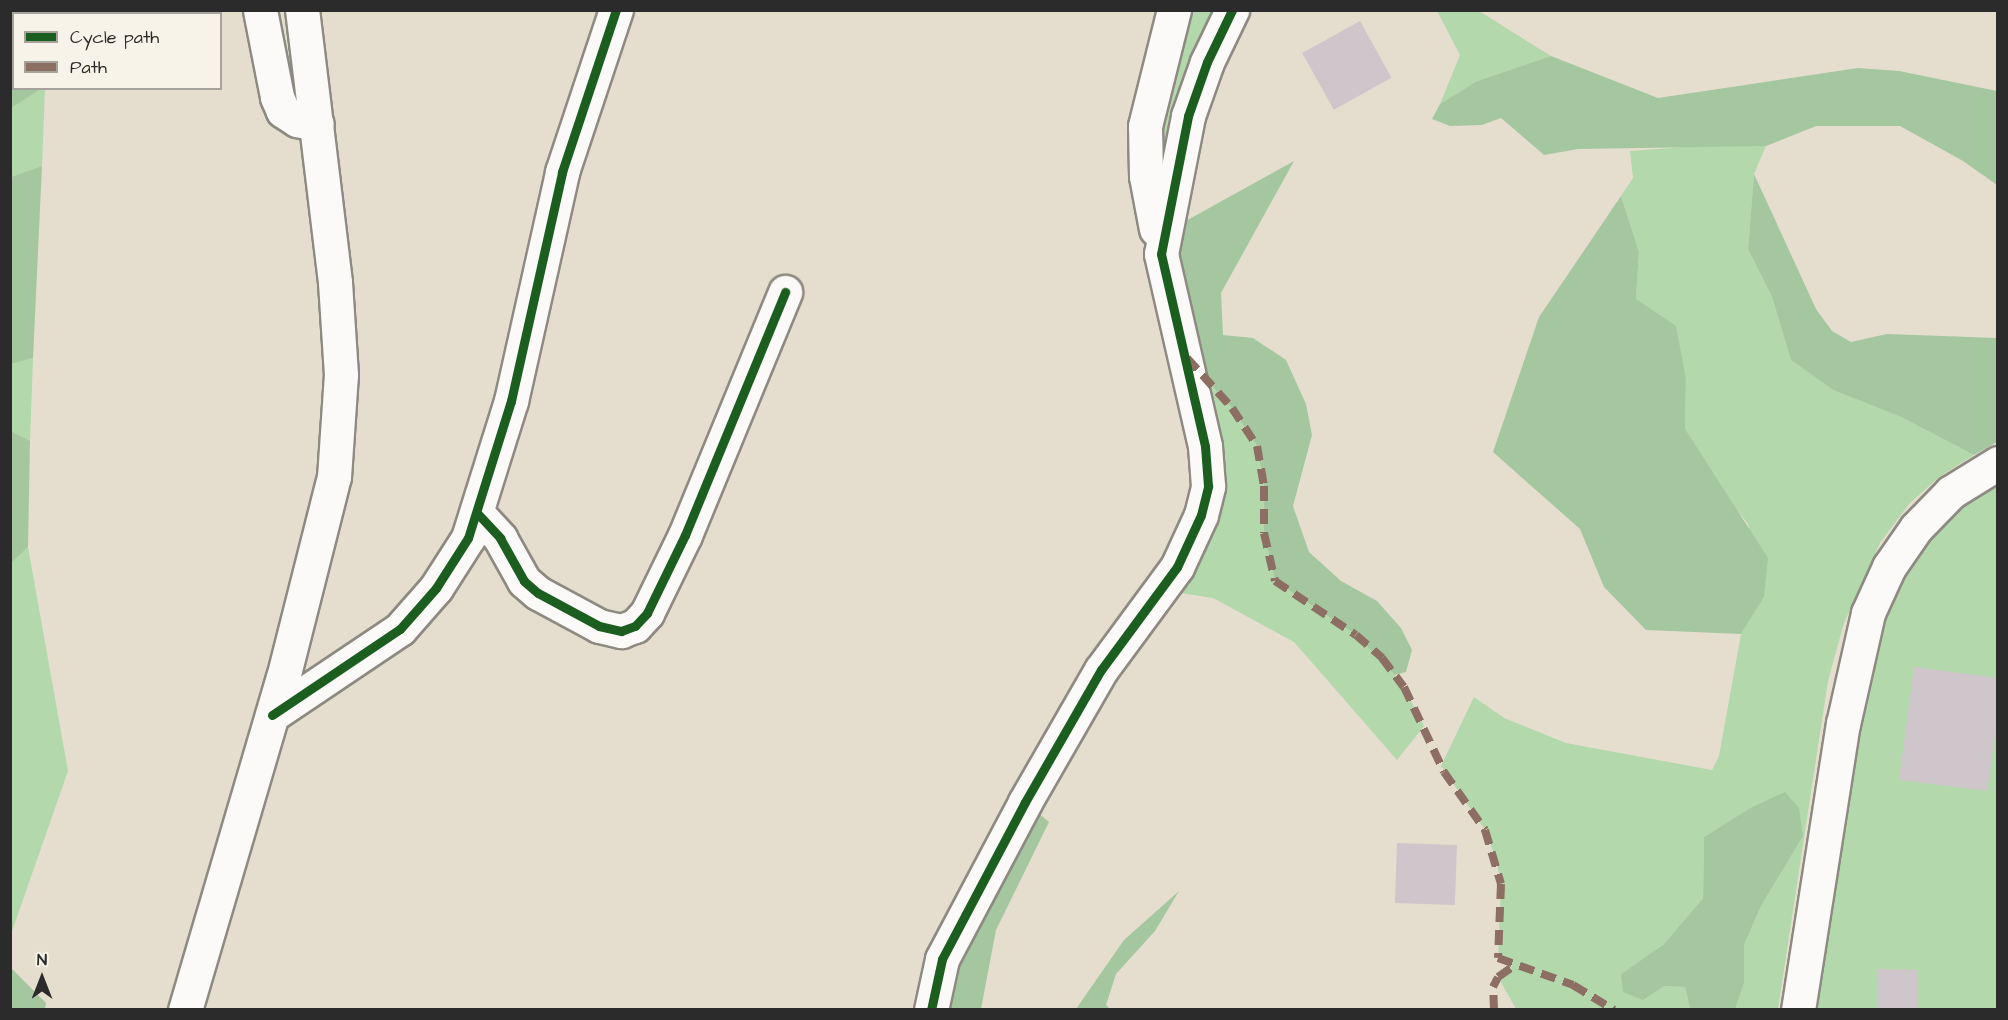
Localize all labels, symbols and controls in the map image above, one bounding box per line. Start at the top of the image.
legend [12,12,222,90]
text: Cycle path [70,25,159,50]
text: Path [70,55,107,80]
north arrow [12,948,72,1008]
text: N [37,949,47,971]

